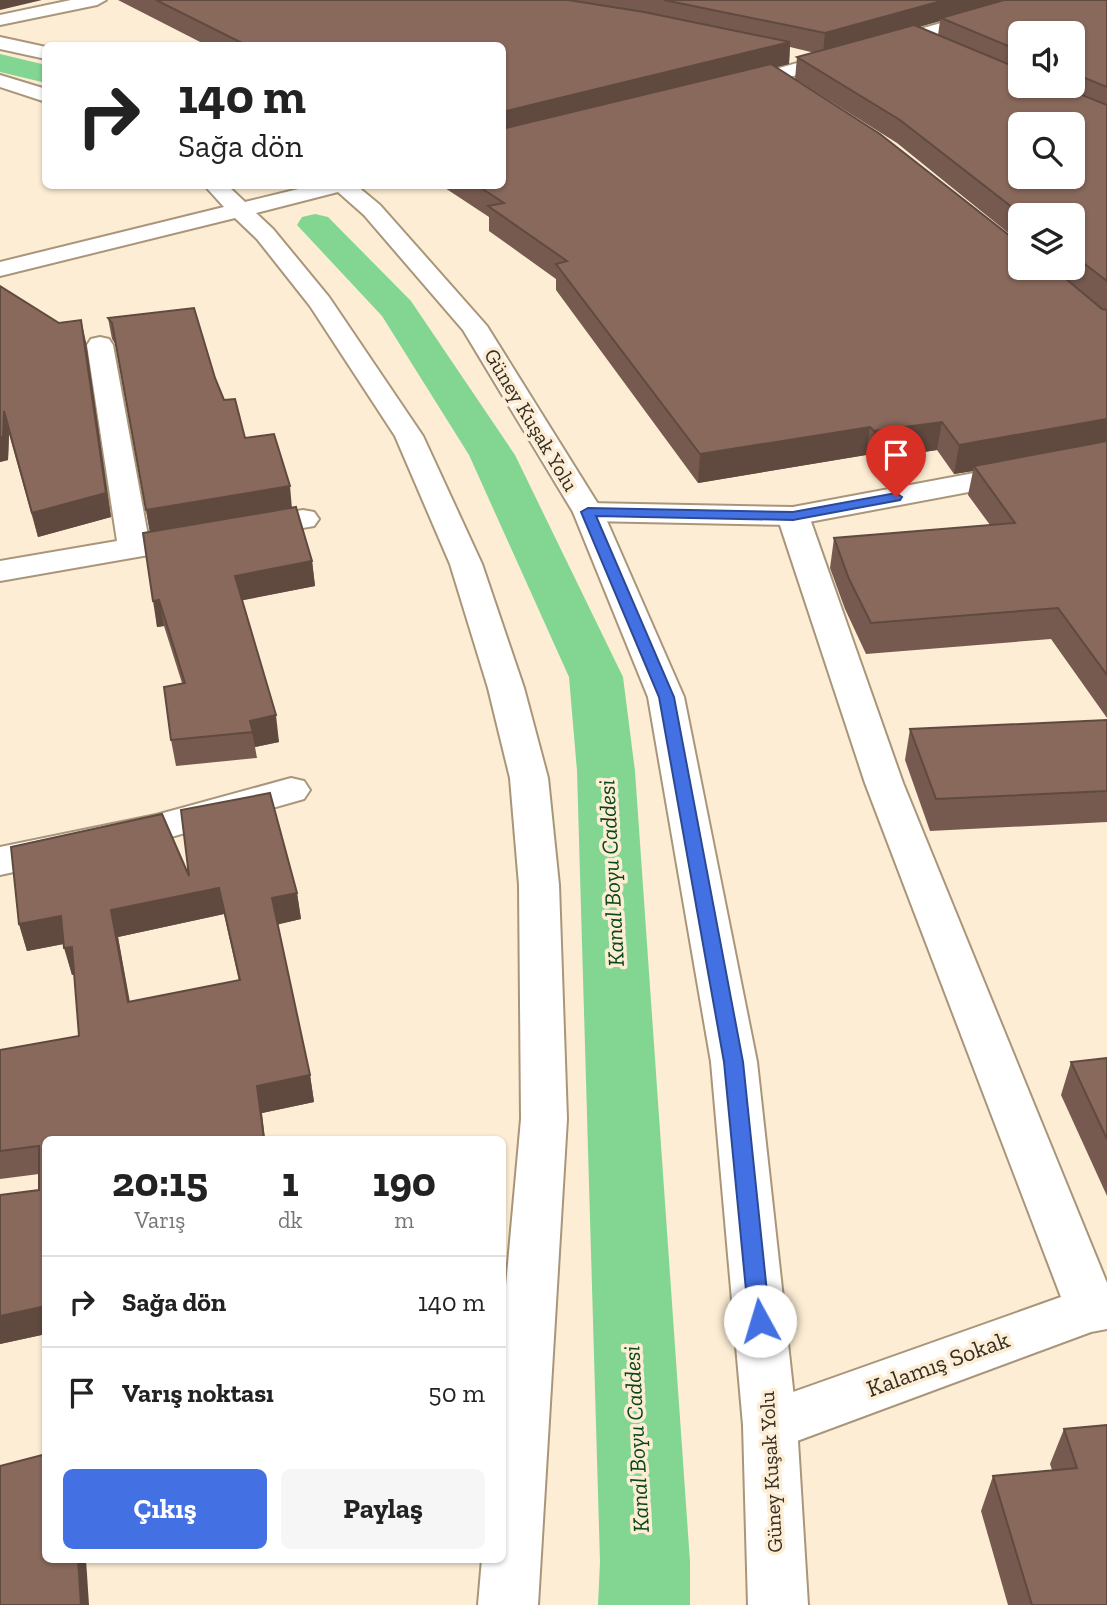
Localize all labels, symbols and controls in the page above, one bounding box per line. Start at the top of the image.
map controls [1008,21,1085,280]
button: sound [1008,21,1085,98]
text: 140 m [178,67,306,126]
icon: right [63,70,154,161]
button: search [1008,112,1085,189]
text: Sağa dön [178,127,303,165]
button: layers [1008,203,1085,280]
street label: Güney Kuşak Yolu [479,344,584,496]
pin [866,425,926,497]
icon: arrive [877,436,915,474]
water label: Kanal Boyu Caddesi [592,779,630,967]
text: 20:15 [112,1156,208,1207]
text: 1 [282,1156,299,1207]
text: 190 [372,1156,436,1207]
text: Varış [135,1206,185,1234]
text: dk [278,1206,303,1234]
text: m [394,1206,414,1234]
icon: right [63,1283,101,1321]
position arrow [723,1284,797,1358]
text: Sağa dön [122,1286,226,1318]
text: 140 m [418,1286,485,1318]
street label: Kalamış Sokak [862,1324,1014,1403]
water label: Kanal Boyu Caddesi [617,1345,655,1533]
icon: arrive [63,1374,101,1412]
text: Varış noktası [122,1377,274,1409]
text: 50 m [428,1377,485,1409]
street label: Güney Kuşak Yolu [754,1390,787,1553]
button: Çıkış [63,1469,267,1549]
button: Paylaş [281,1469,485,1549]

